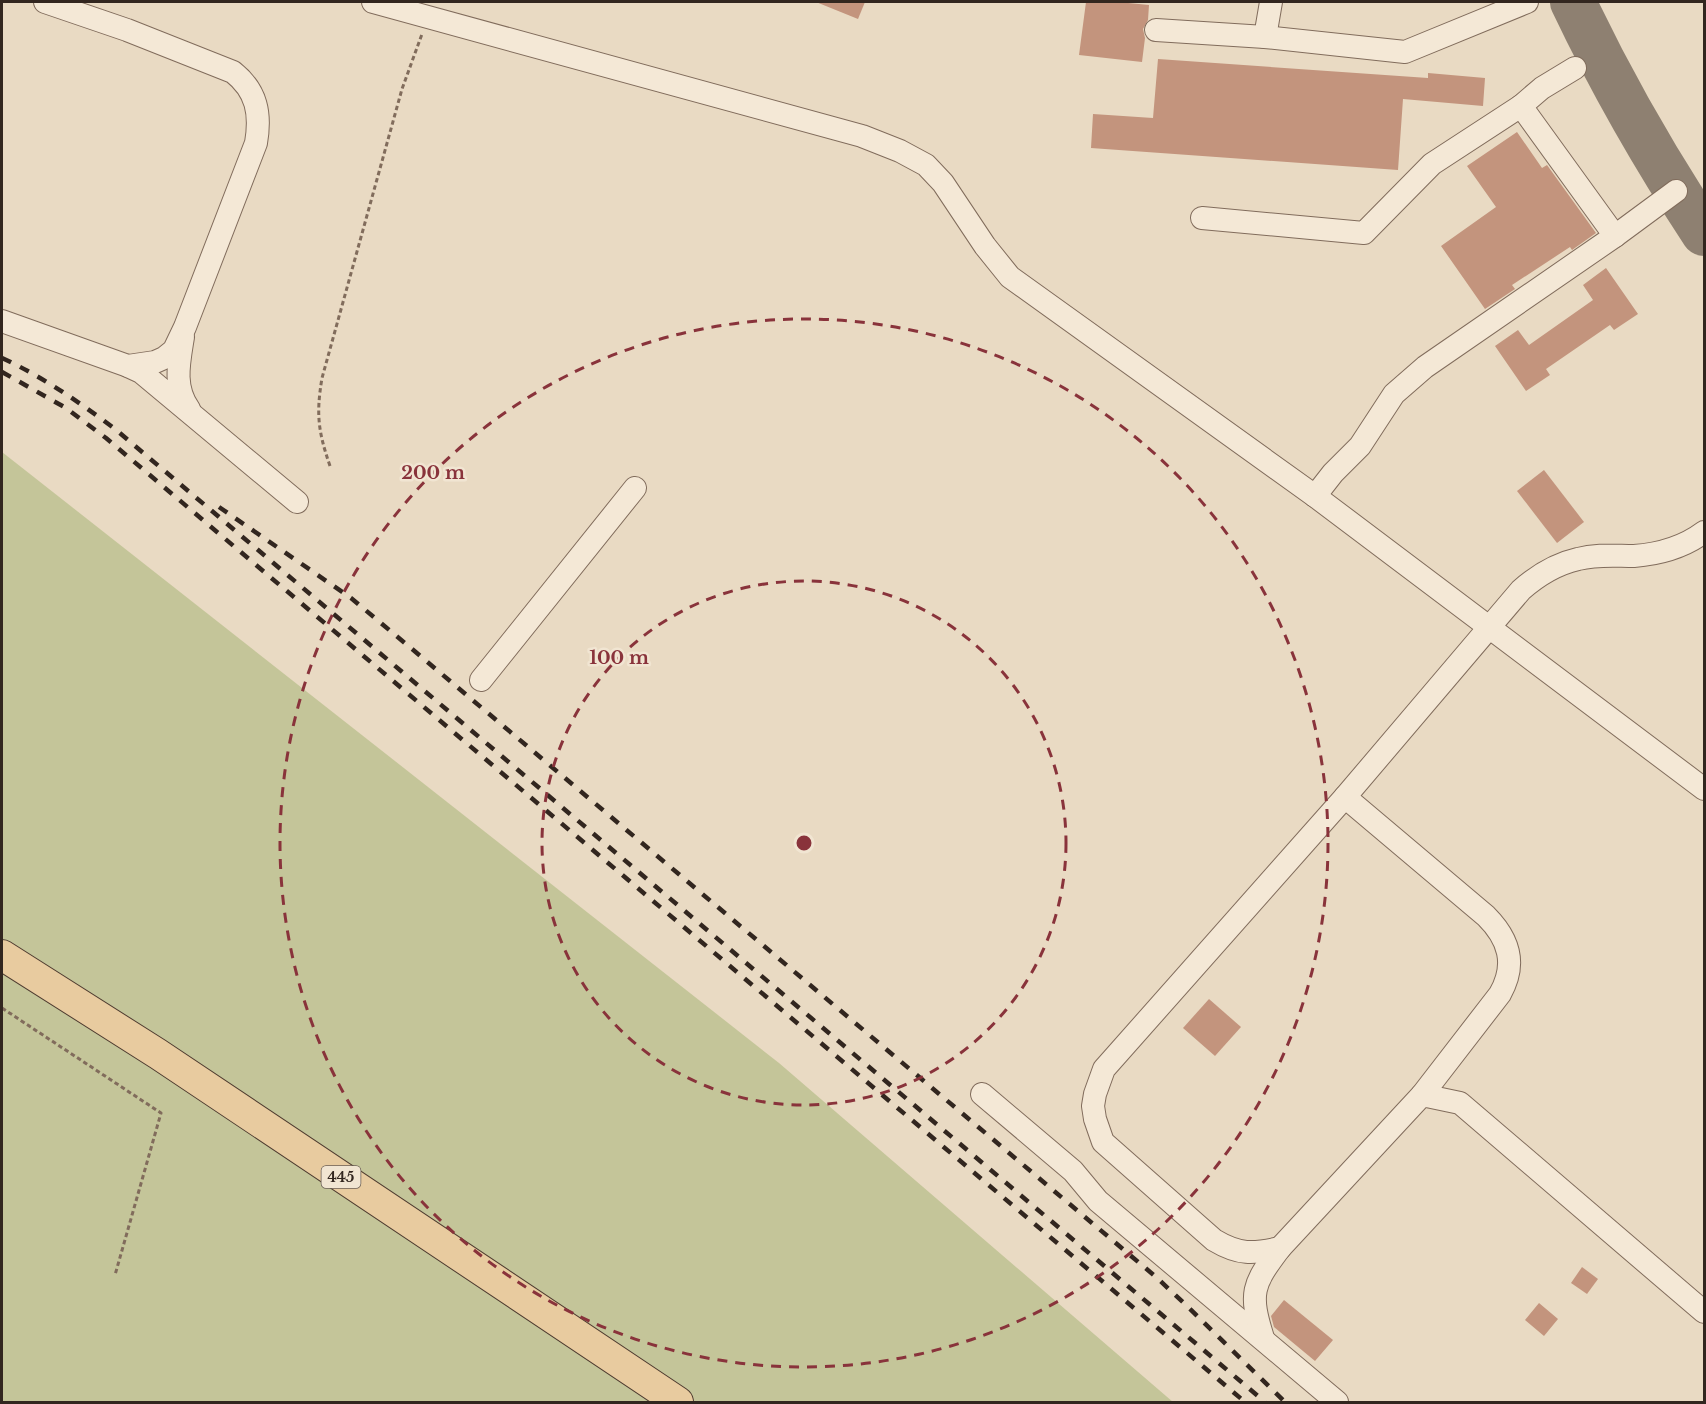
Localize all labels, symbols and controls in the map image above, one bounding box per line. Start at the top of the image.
text: 200 m [401,462,465,484]
text: 100 m [589,647,649,669]
centre of rings [794,833,814,853]
road number: 445 [322,1166,360,1188]

